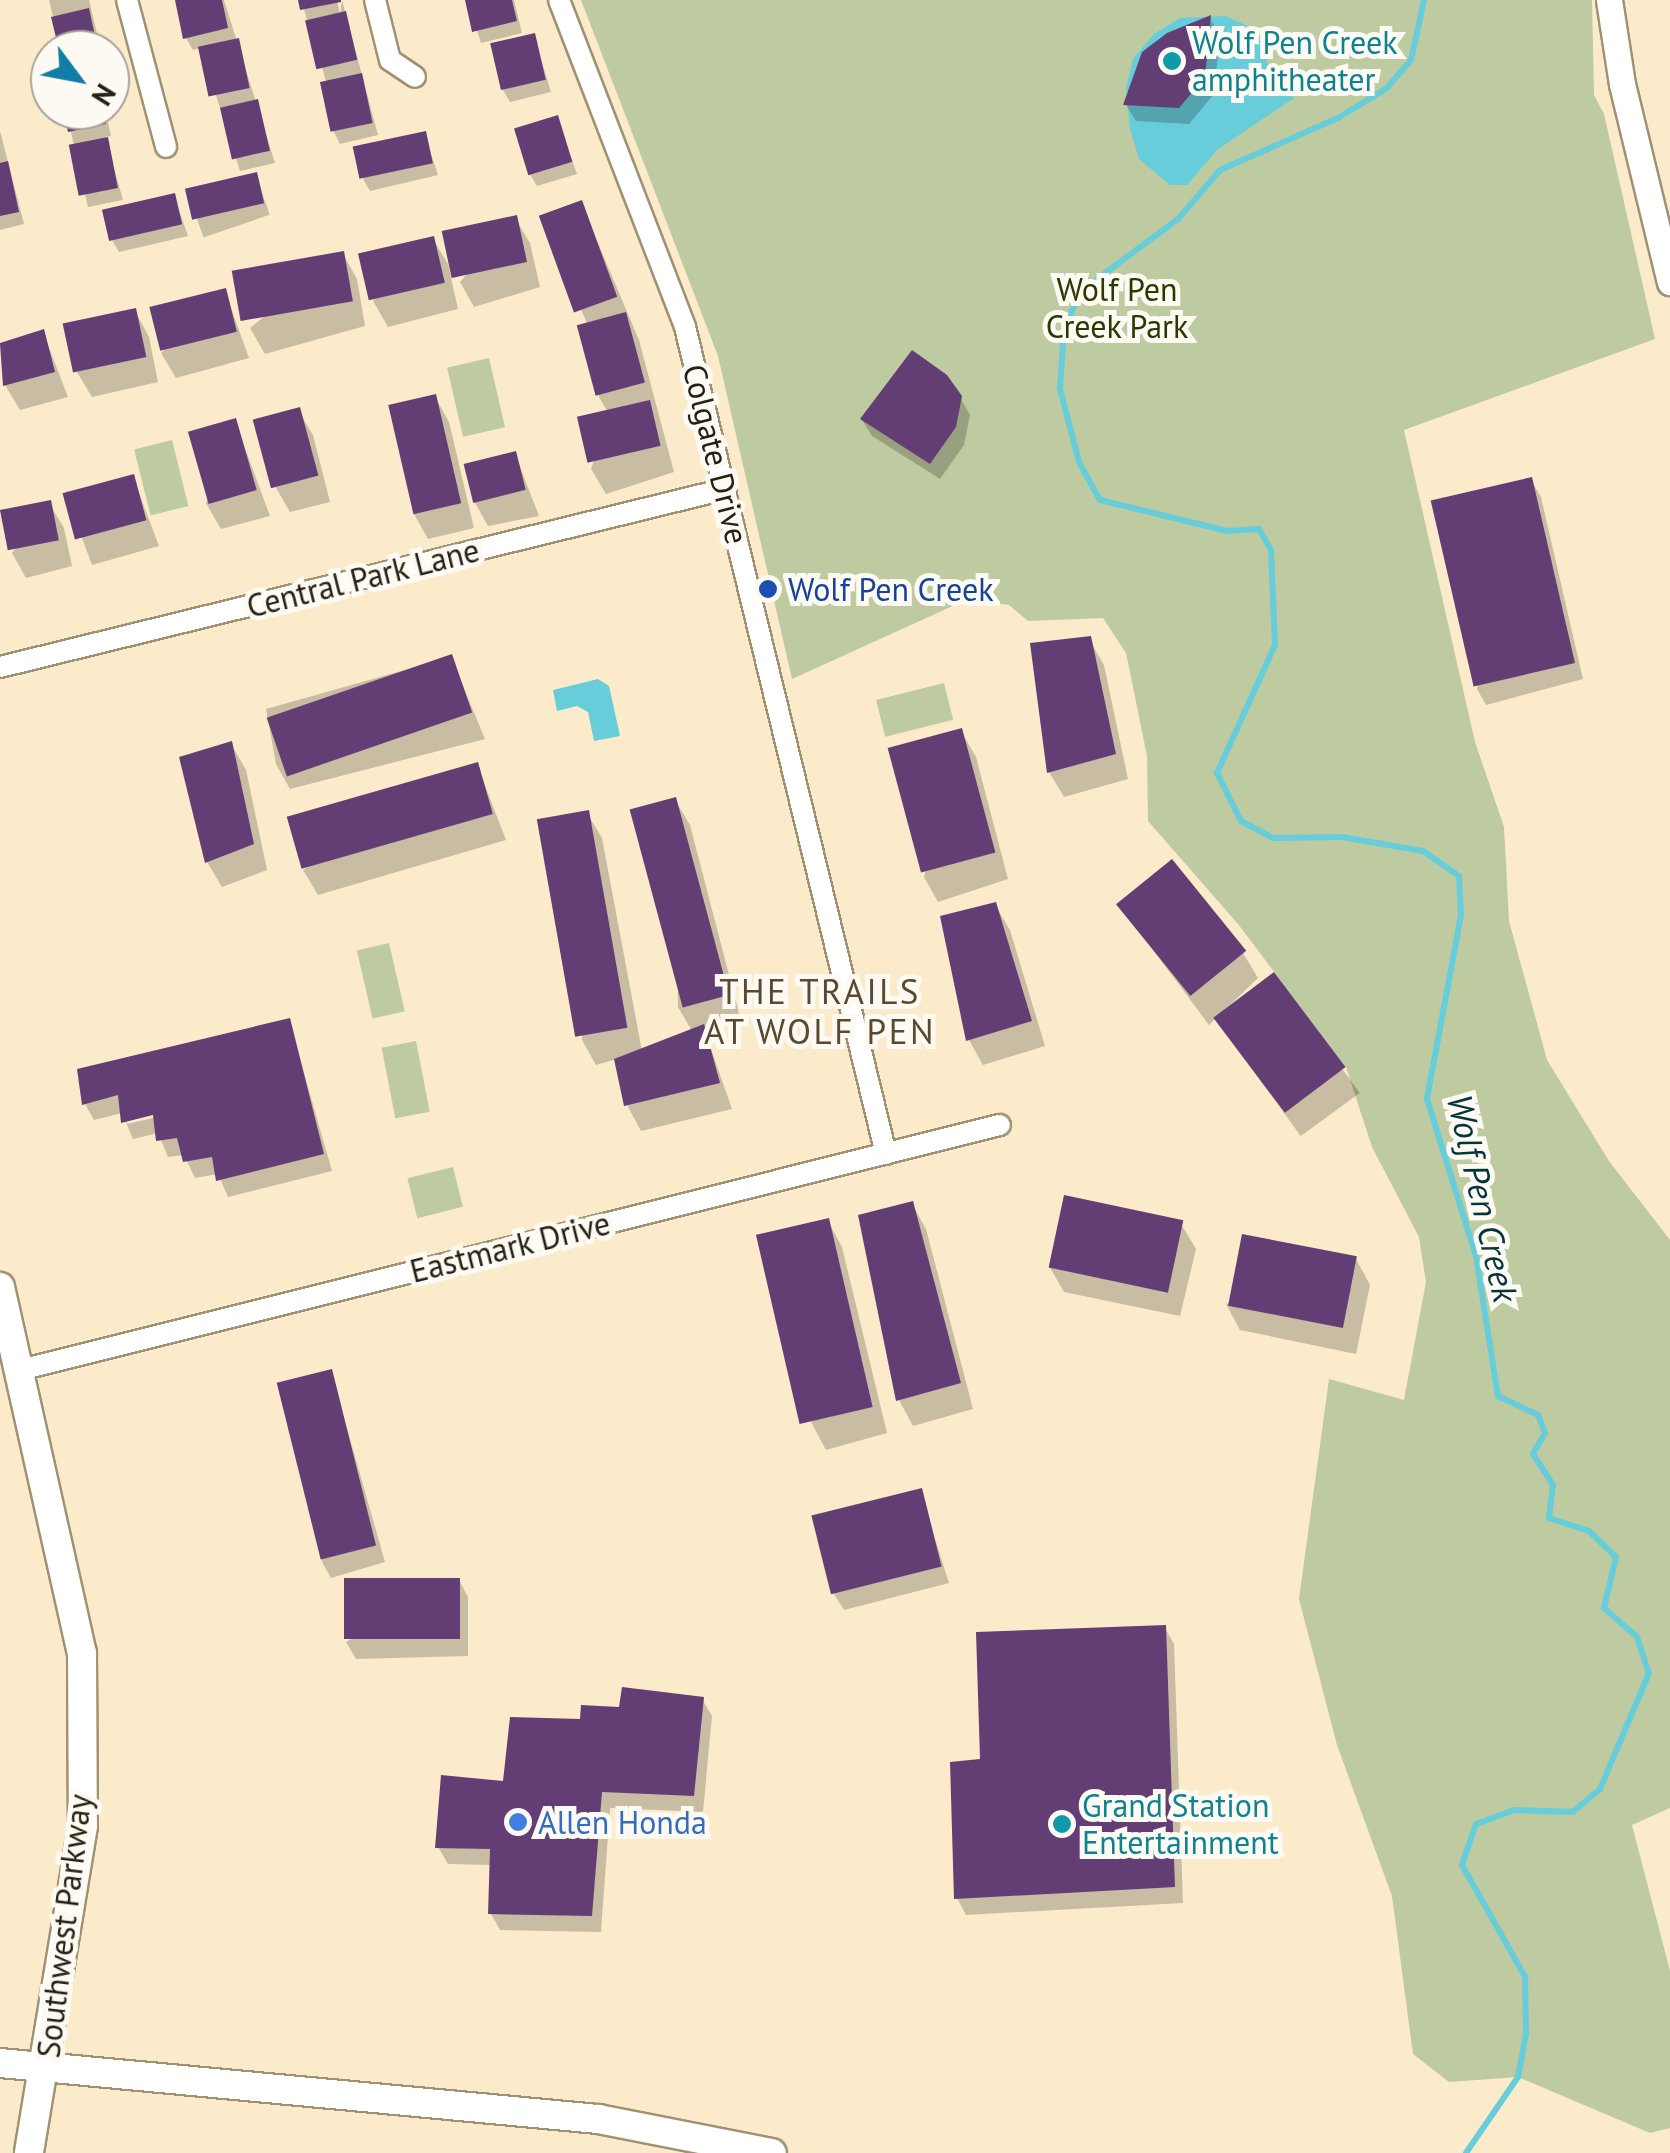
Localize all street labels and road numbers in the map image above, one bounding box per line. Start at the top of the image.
street label: Colgate Drive [675,360,757,548]
street label: Central Park Lane [242,530,484,626]
street label: Eastmark Drive [406,1203,614,1291]
street label: Southwest Parkway [29,1792,99,2060]

